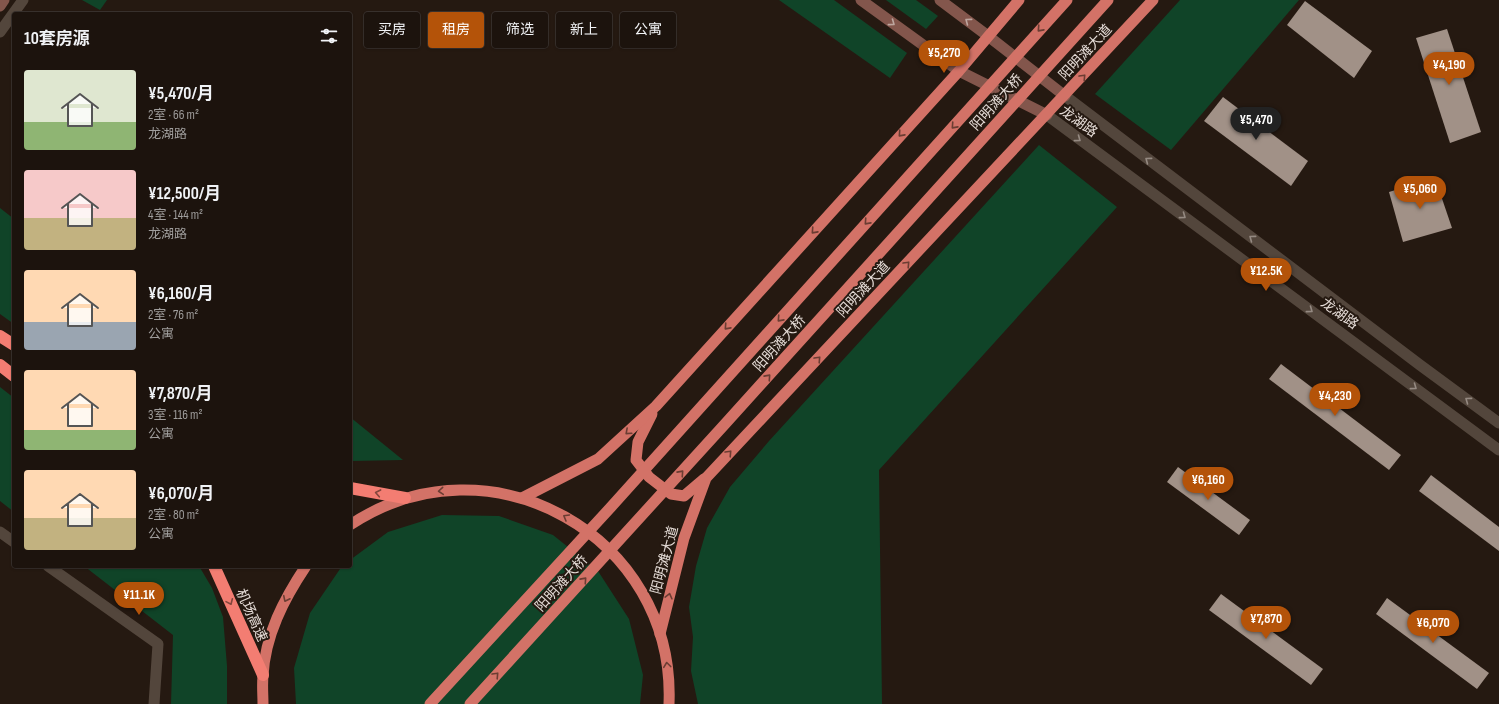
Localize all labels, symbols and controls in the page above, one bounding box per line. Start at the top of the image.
chip: 买房 [364,12,420,48]
chip: 租房 [428,12,484,48]
chip: 筛选 [492,12,548,48]
chip: 新上 [556,12,612,48]
chip: 公寓 [620,12,676,48]
one-way arrow [888,18,895,25]
one-way arrow [965,18,972,25]
street label: 阳明滩大道 [1055,21,1115,84]
one-way arrow [1038,24,1045,32]
icon: filters [318,25,340,47]
text: 10套房源 [24,29,90,49]
pin: ¥5,270 [911,40,977,74]
text: ¥5,270 [928,45,960,61]
pin: ¥4,190 [1416,52,1482,86]
text: ¥4,190 [1432,57,1466,73]
street label: 阳明滩大桥 [967,71,1026,134]
one-way arrow [1078,74,1085,81]
text: ¥5,470/月 [148,84,214,104]
icon: home [56,86,104,134]
street label: 龙湖路 [1057,102,1101,141]
text: 2室 · 66 m² [148,107,199,123]
pin: ¥5,470 [1223,107,1289,141]
text: ¥5,470 [1239,112,1273,128]
one-way arrow [951,121,958,129]
text: 龙湖路 [148,126,187,142]
one-way arrow [899,130,906,137]
one-way arrow [1074,134,1081,141]
one-way arrow [1146,157,1153,164]
pin: ¥5,060 [1387,176,1453,210]
text: ¥5,060 [1403,181,1437,197]
text: ¥12,500/月 [148,184,221,204]
icon: home [56,186,104,234]
text: 4室 · 144 m² [148,207,203,223]
one-way arrow [1178,211,1185,218]
one-way arrow [864,218,871,225]
text: 龙湖路 [148,226,187,242]
one-way arrow [811,226,819,234]
one-way arrow [1249,236,1256,243]
street label: 阳明滩大道 [833,258,893,321]
pin: ¥12.5K [1233,258,1299,292]
one-way arrow [902,261,910,269]
text: ¥12.5K [1250,263,1282,279]
text: ¥6,160/月 [148,284,214,304]
icon: home [56,286,104,334]
street label: 龙湖路 [1318,294,1362,333]
one-way arrow [1305,305,1312,312]
text: 2室 · 76 m² [148,307,198,323]
street label: 阳明滩大桥 [750,312,809,375]
one-way arrow [777,314,785,322]
one-way arrow [725,323,732,330]
text: 公寓 [148,326,174,342]
one-way arrow [813,356,820,363]
one-way arrow [764,374,771,381]
one-way arrow [1410,382,1417,390]
pin: ¥4,230 [1302,383,1368,417]
text: ¥7,870/月 [148,384,213,404]
icon: home [56,386,104,434]
text: ¥4,230 [1318,388,1352,404]
one-way arrow [1465,398,1472,405]
text: 3室 · 116 m² [148,407,202,423]
text: 公寓 [148,426,174,442]
one-way arrow [625,427,633,434]
one-way arrow [724,450,732,458]
pin: ¥6,160 [1175,467,1241,501]
one-way arrow [676,470,684,478]
text: ¥6,160 [1191,472,1225,488]
text: ¥6,070/月 [148,484,214,504]
icon: home [56,486,104,534]
one-way arrow [438,487,444,496]
one-way arrow [375,490,381,498]
text: 2室 · 80 m² [148,507,199,523]
one-way arrow [563,514,570,521]
street label: 阳明滩大道 [647,524,682,596]
text: 公寓 [148,526,174,542]
street label: 阳明滩大桥 [532,552,591,615]
one-way arrow [579,577,586,584]
pin: ¥11.1K [106,582,172,616]
street label: 机场高速 [232,586,271,644]
text: ¥11.1K [123,587,155,603]
one-way arrow [665,593,673,600]
one-way arrow [283,595,290,602]
one-way arrow [225,598,233,605]
pin: ¥7,870 [1233,606,1299,640]
pin: ¥6,070 [1400,610,1466,644]
text: ¥7,870 [1250,611,1282,627]
text: ¥6,070 [1416,615,1450,631]
one-way arrow [663,662,672,668]
one-way arrow [492,673,499,680]

